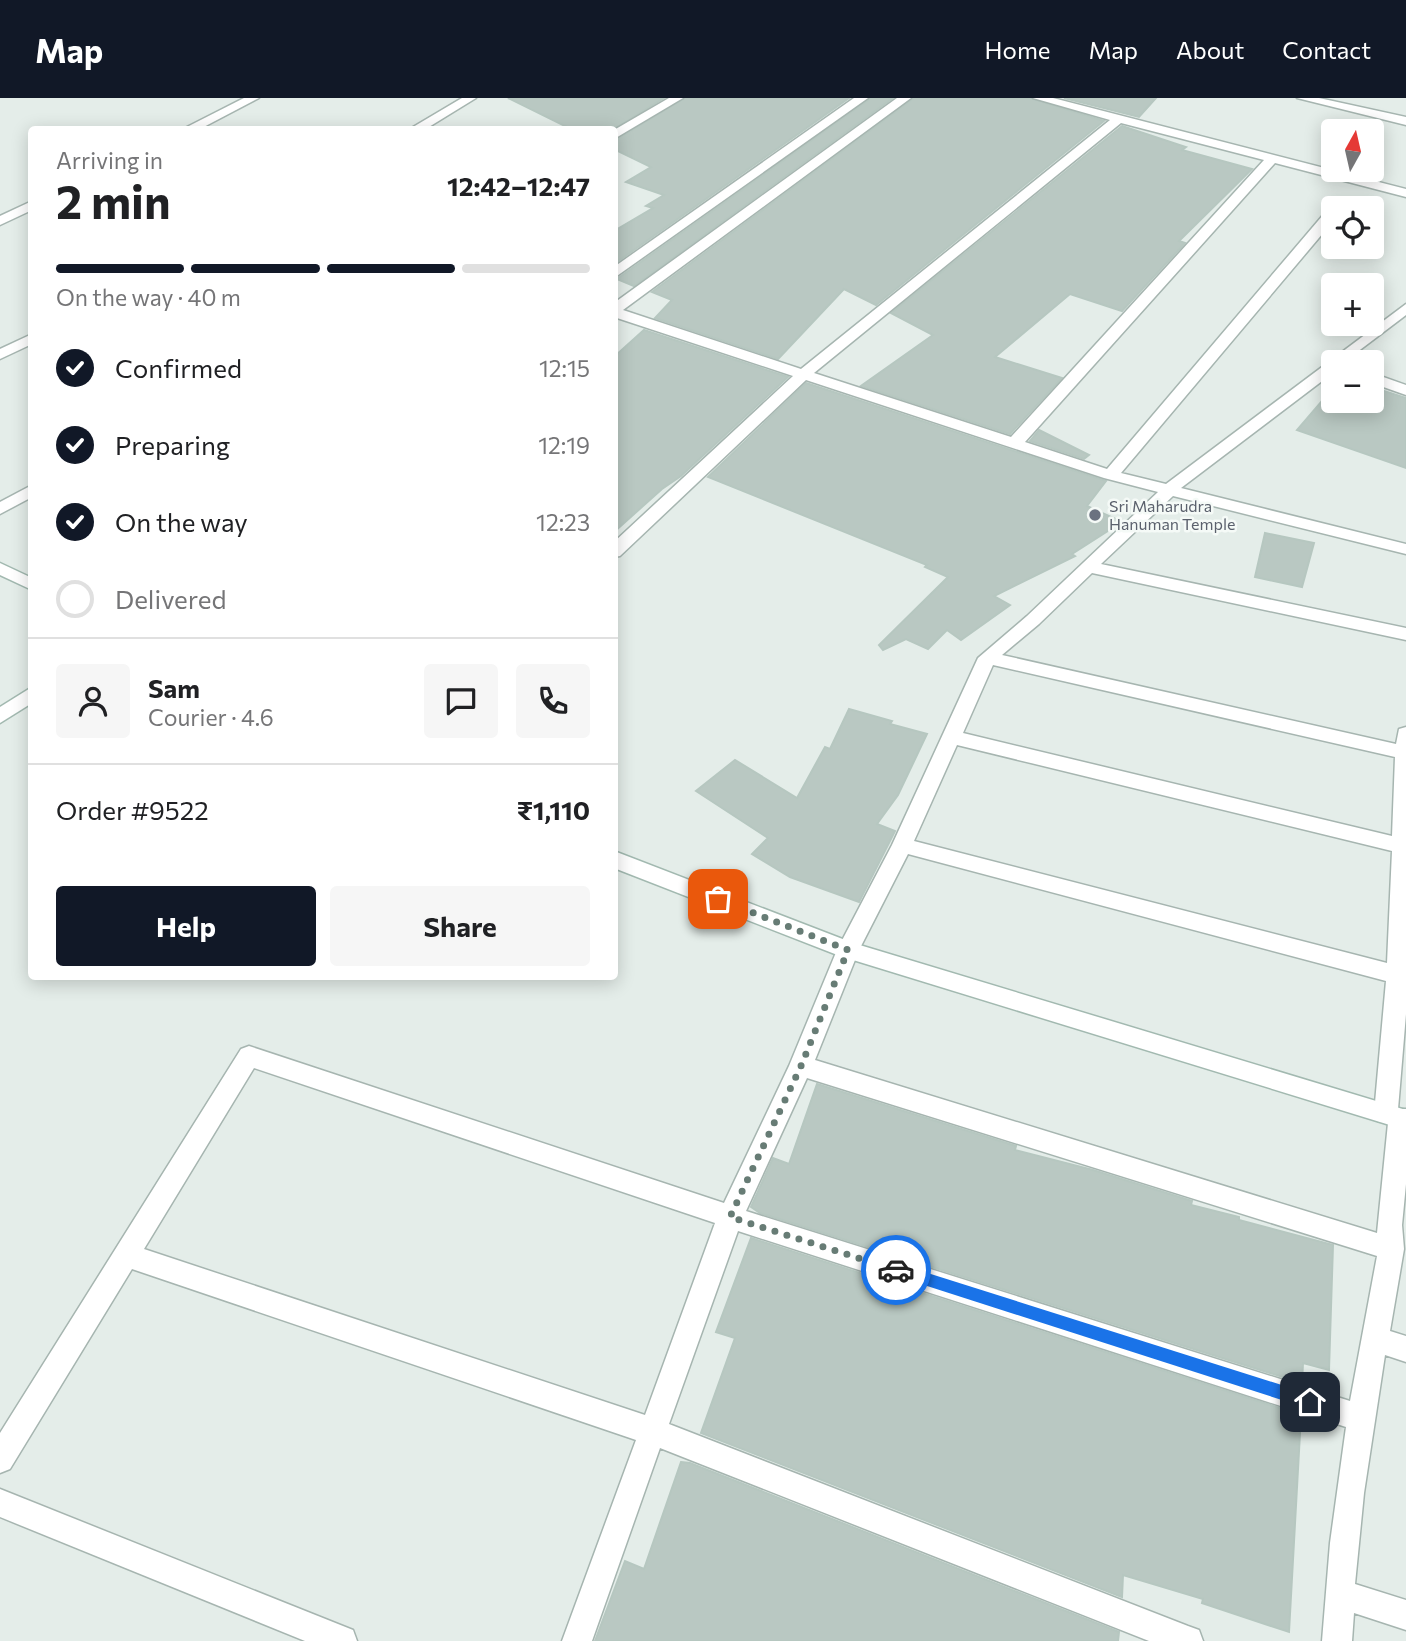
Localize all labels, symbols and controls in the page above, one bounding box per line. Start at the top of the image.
text: Map [35,29,103,70]
text: Home [985,35,1051,64]
text: Map [1089,35,1138,64]
text: About [1176,35,1244,64]
text: Contact [1282,35,1371,64]
north arrow [1321,119,1384,182]
map controls [1321,119,1384,413]
text: Arriving in [56,146,163,174]
text: 12:42–12:47 [447,170,590,201]
text: 2 min [56,172,171,228]
button: locate [1321,196,1384,259]
button: + [1321,273,1384,336]
text: On the way · 40 m [56,283,241,311]
icon: check [56,349,94,387]
button: − [1321,350,1384,413]
text: Confirmed [115,352,242,383]
text: 12:15 [539,354,590,382]
icon: check [56,426,94,464]
text: Preparing [115,429,230,460]
text: 12:19 [538,431,590,459]
place label: Sri Maharudra Hanuman Temple [1109,496,1235,533]
icon: check [56,503,94,541]
text: On the way [115,506,248,537]
marker: Sri Maharudra Hanuman Temple [1087,507,1103,523]
text: 12:23 [536,508,590,536]
text: Delivered [115,583,226,614]
button: person [56,664,130,738]
button: chat [424,664,498,738]
button: phone [516,664,590,738]
text: Sam [148,672,200,703]
text: Courier · 4.6 [148,703,274,731]
text: Order #9522 [56,794,209,825]
text: ₹1,110 [517,794,590,825]
pin [688,869,748,929]
icon: bag [699,880,737,918]
button: Help [56,886,316,966]
button: Share [330,886,590,966]
courier [861,1235,931,1305]
icon: car [877,1251,915,1289]
pin [1280,1372,1340,1432]
icon: home [1291,1383,1329,1421]

